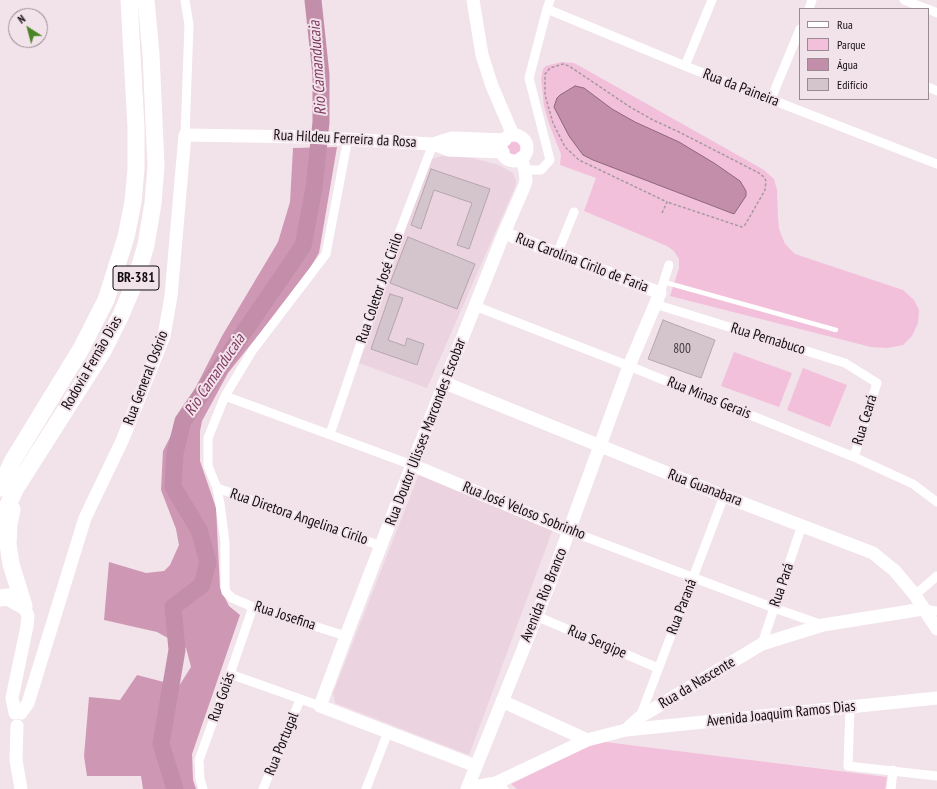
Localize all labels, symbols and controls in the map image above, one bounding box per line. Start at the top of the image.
north arrow [8,8,48,48]
legend [799,8,929,100]
text: N [15,12,28,27]
text: Rua [837,17,853,32]
water label: Rio Camanducaia [305,20,331,116]
text: Parque [837,37,866,52]
text: Água [837,57,858,72]
street label: Rua da Paineira [700,65,782,111]
text: Edifício [837,77,868,92]
street label: Rua Hildeu Ferreira da Rosa [273,126,417,152]
street label: Rua Carolina Cirilo de Faria [513,229,651,297]
street label: Rua Coletor José Cirilo [353,231,407,345]
road number: BR-381 [113,266,159,290]
street label: Rodovia Fernão Dias [58,313,126,413]
street label: Rua Pernabuco [729,319,807,359]
street label: Rua General Osório [120,328,172,428]
water label: Rio Camanducaia [181,330,249,420]
street label: Rua Doutor Ulisses Marcondes Escobar [382,336,470,528]
house number: 800 [673,341,691,357]
street label: Rua Minas Gerais [665,373,753,423]
street label: Rua Ceará [849,393,881,447]
street label: Rua Guanabara [665,466,745,510]
street label: Rua José Veloso Sobrinho [460,478,588,544]
street label: Rua Diretora Angelina Cirilo [228,485,370,549]
street label: Avenida Rio Branco [517,545,571,645]
street label: Rua Pará [766,561,798,609]
street label: Rua Paraná [663,577,701,637]
street label: Rua Josefina [252,598,318,634]
street label: Rua Sergipe [565,622,629,662]
street label: Rua da Nascente [656,653,738,713]
street label: Rua Goiás [205,670,239,724]
street label: Avenida Joaquim Ramos Dias [706,697,856,731]
street label: Rua Portugal [261,710,303,778]

